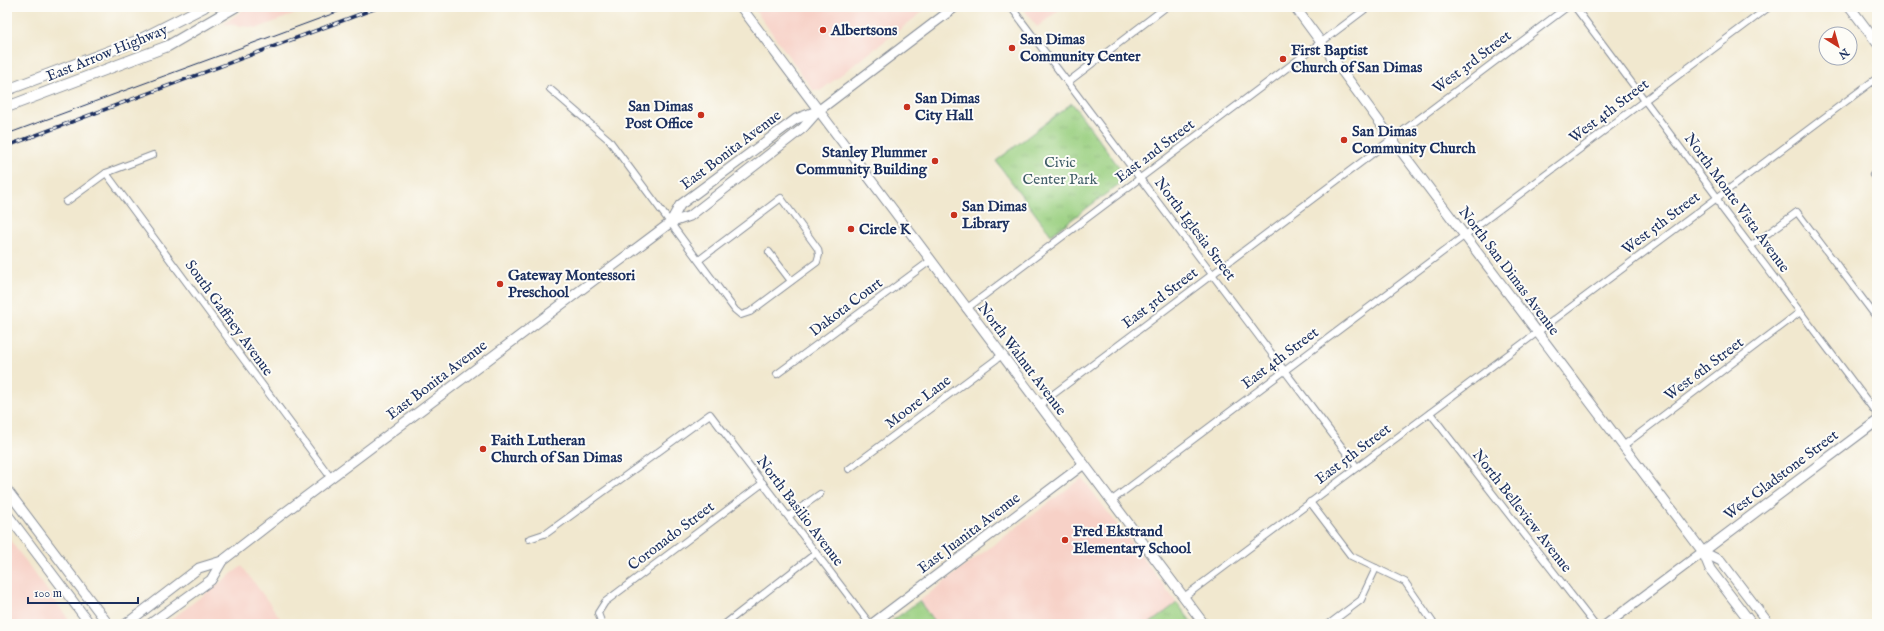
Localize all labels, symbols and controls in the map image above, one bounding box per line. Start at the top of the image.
street label: East Arrow Highway [44,20,171,86]
place label: Albertsons [830,21,898,40]
marker: Albertsons [818,25,828,35]
street label: West 3rd Street [1429,26,1515,98]
north arrow [1818,26,1858,66]
place label: San Dimas Community Center [1020,30,1141,66]
place label: First Baptist Church of San Dimas [1291,41,1423,77]
marker: San Dimas Community Center [1007,43,1017,53]
text: N [1835,44,1852,62]
marker: First Baptist Church of San Dimas [1278,54,1288,64]
street label: West 4th Street [1565,75,1653,147]
place label: San Dimas City Hall [915,89,981,125]
place label: San Dimas Post Office [625,97,694,133]
marker: San Dimas City Hall [902,102,912,112]
street label: East Bonita Avenue [677,106,785,194]
marker: San Dimas Post Office [696,110,706,120]
street label: East 2nd Street [1112,115,1198,187]
place label: San Dimas Community Church [1352,122,1477,158]
street label: North Monte Vista Avenue [1680,130,1794,276]
marker: San Dimas Community Church [1339,135,1349,145]
place label: Stanley Plummer Community Building [796,143,928,179]
park label: Civic Center Park [1023,153,1098,189]
marker: Stanley Plummer Community Building [930,156,940,166]
street label: North Iglesia Street [1150,174,1240,284]
street label: West 5th Street [1618,187,1704,259]
place label: San Dimas Library [962,197,1028,233]
street label: North San Dimas Avenue [1454,203,1564,339]
marker: San Dimas Library [949,210,959,220]
place label: Circle K [859,220,912,239]
marker: Circle K [846,224,856,234]
street label: South Gaffney Avenue [181,256,277,380]
street label: East 3rd Street [1118,263,1202,333]
place label: Gateway Montessori Preschool [508,266,635,302]
street label: Dakota Court [806,273,886,341]
marker: Gateway Montessori Preschool [495,279,505,289]
street label: North Walnut Avenue [973,299,1071,419]
street label: East 4th Street [1238,323,1322,393]
street label: West 6th Street [1661,333,1747,405]
street label: East Bonita Avenue [383,336,491,424]
street label: Moore Lane [881,371,955,433]
street label: East 5th Street [1311,419,1395,489]
street label: West Gladstone Street [1720,426,1842,524]
place label: Faith Lutheran Church of San Dimas [491,431,623,467]
marker: Faith Lutheran Church of San Dimas [478,444,488,454]
street label: North Belleview Avenue [1468,446,1576,576]
street label: North Basilio Avenue [752,452,848,570]
street label: East Juanita Avenue [914,488,1024,578]
street label: Coronado Street [624,497,718,575]
place label: Fred Ekstrand Elementary School [1073,522,1192,558]
marker: Fred Ekstrand Elementary School [1060,535,1070,545]
scale bar [28,579,138,605]
text: 100 m [34,586,62,601]

